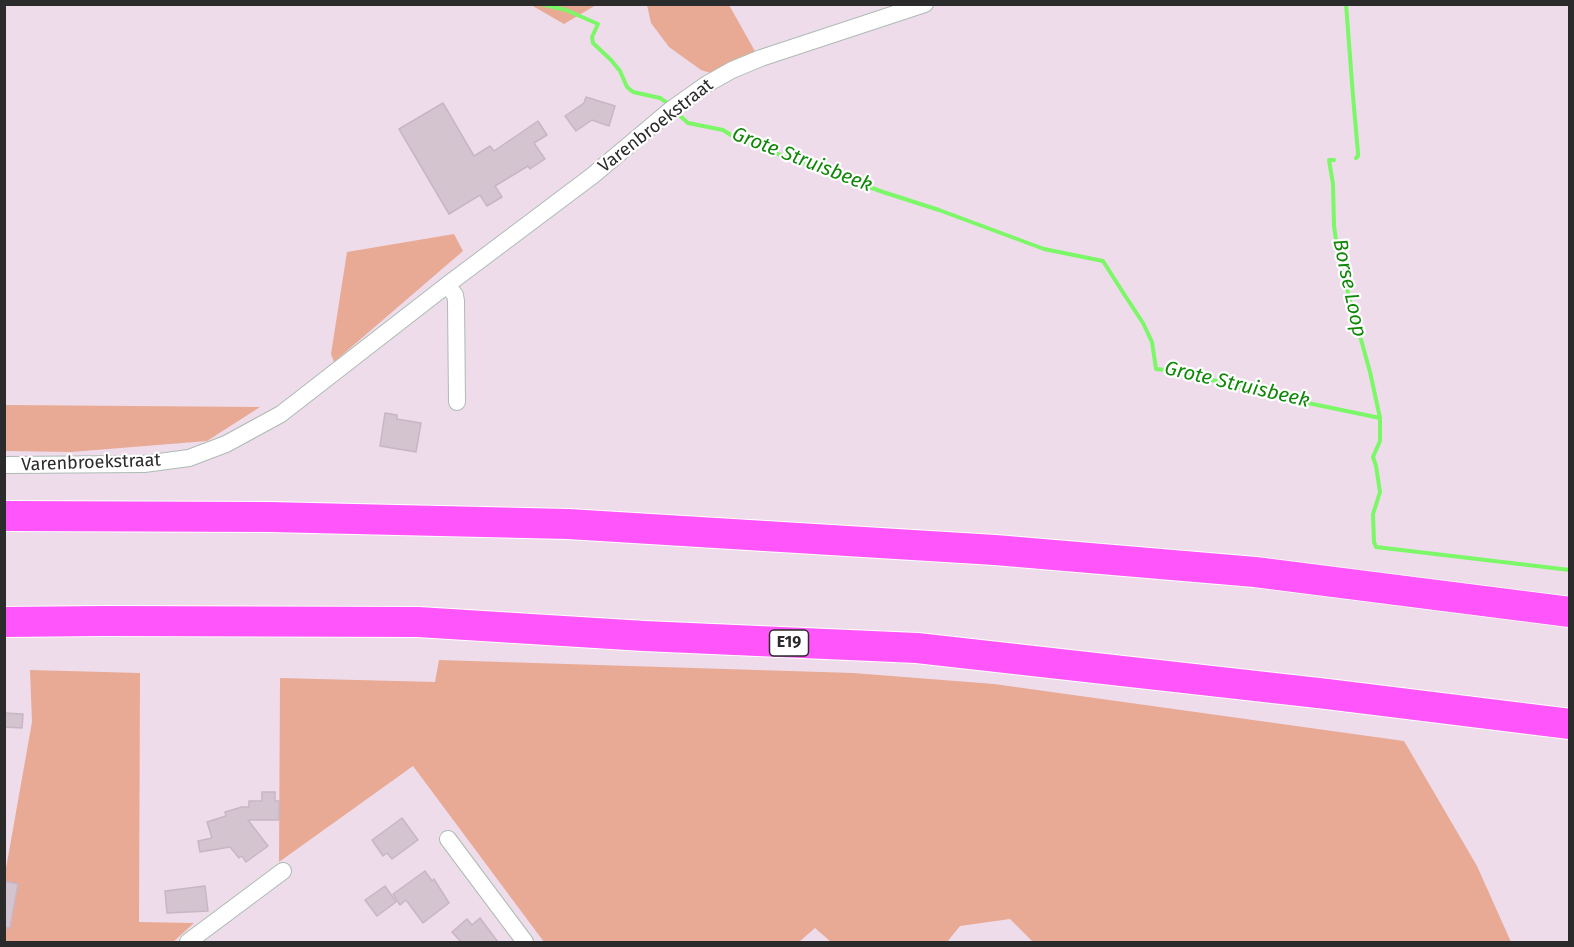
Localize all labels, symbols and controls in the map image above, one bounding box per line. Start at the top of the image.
street label: Varenbroekstraat [594,75,718,177]
water label: Grote Struisbeek [729,122,875,198]
water label: Borse Loop [1327,237,1371,339]
water label: Grote Struisbeek [1162,357,1312,413]
street label: Varenbroekstraat [21,450,161,476]
road number: E19 [770,630,808,656]

